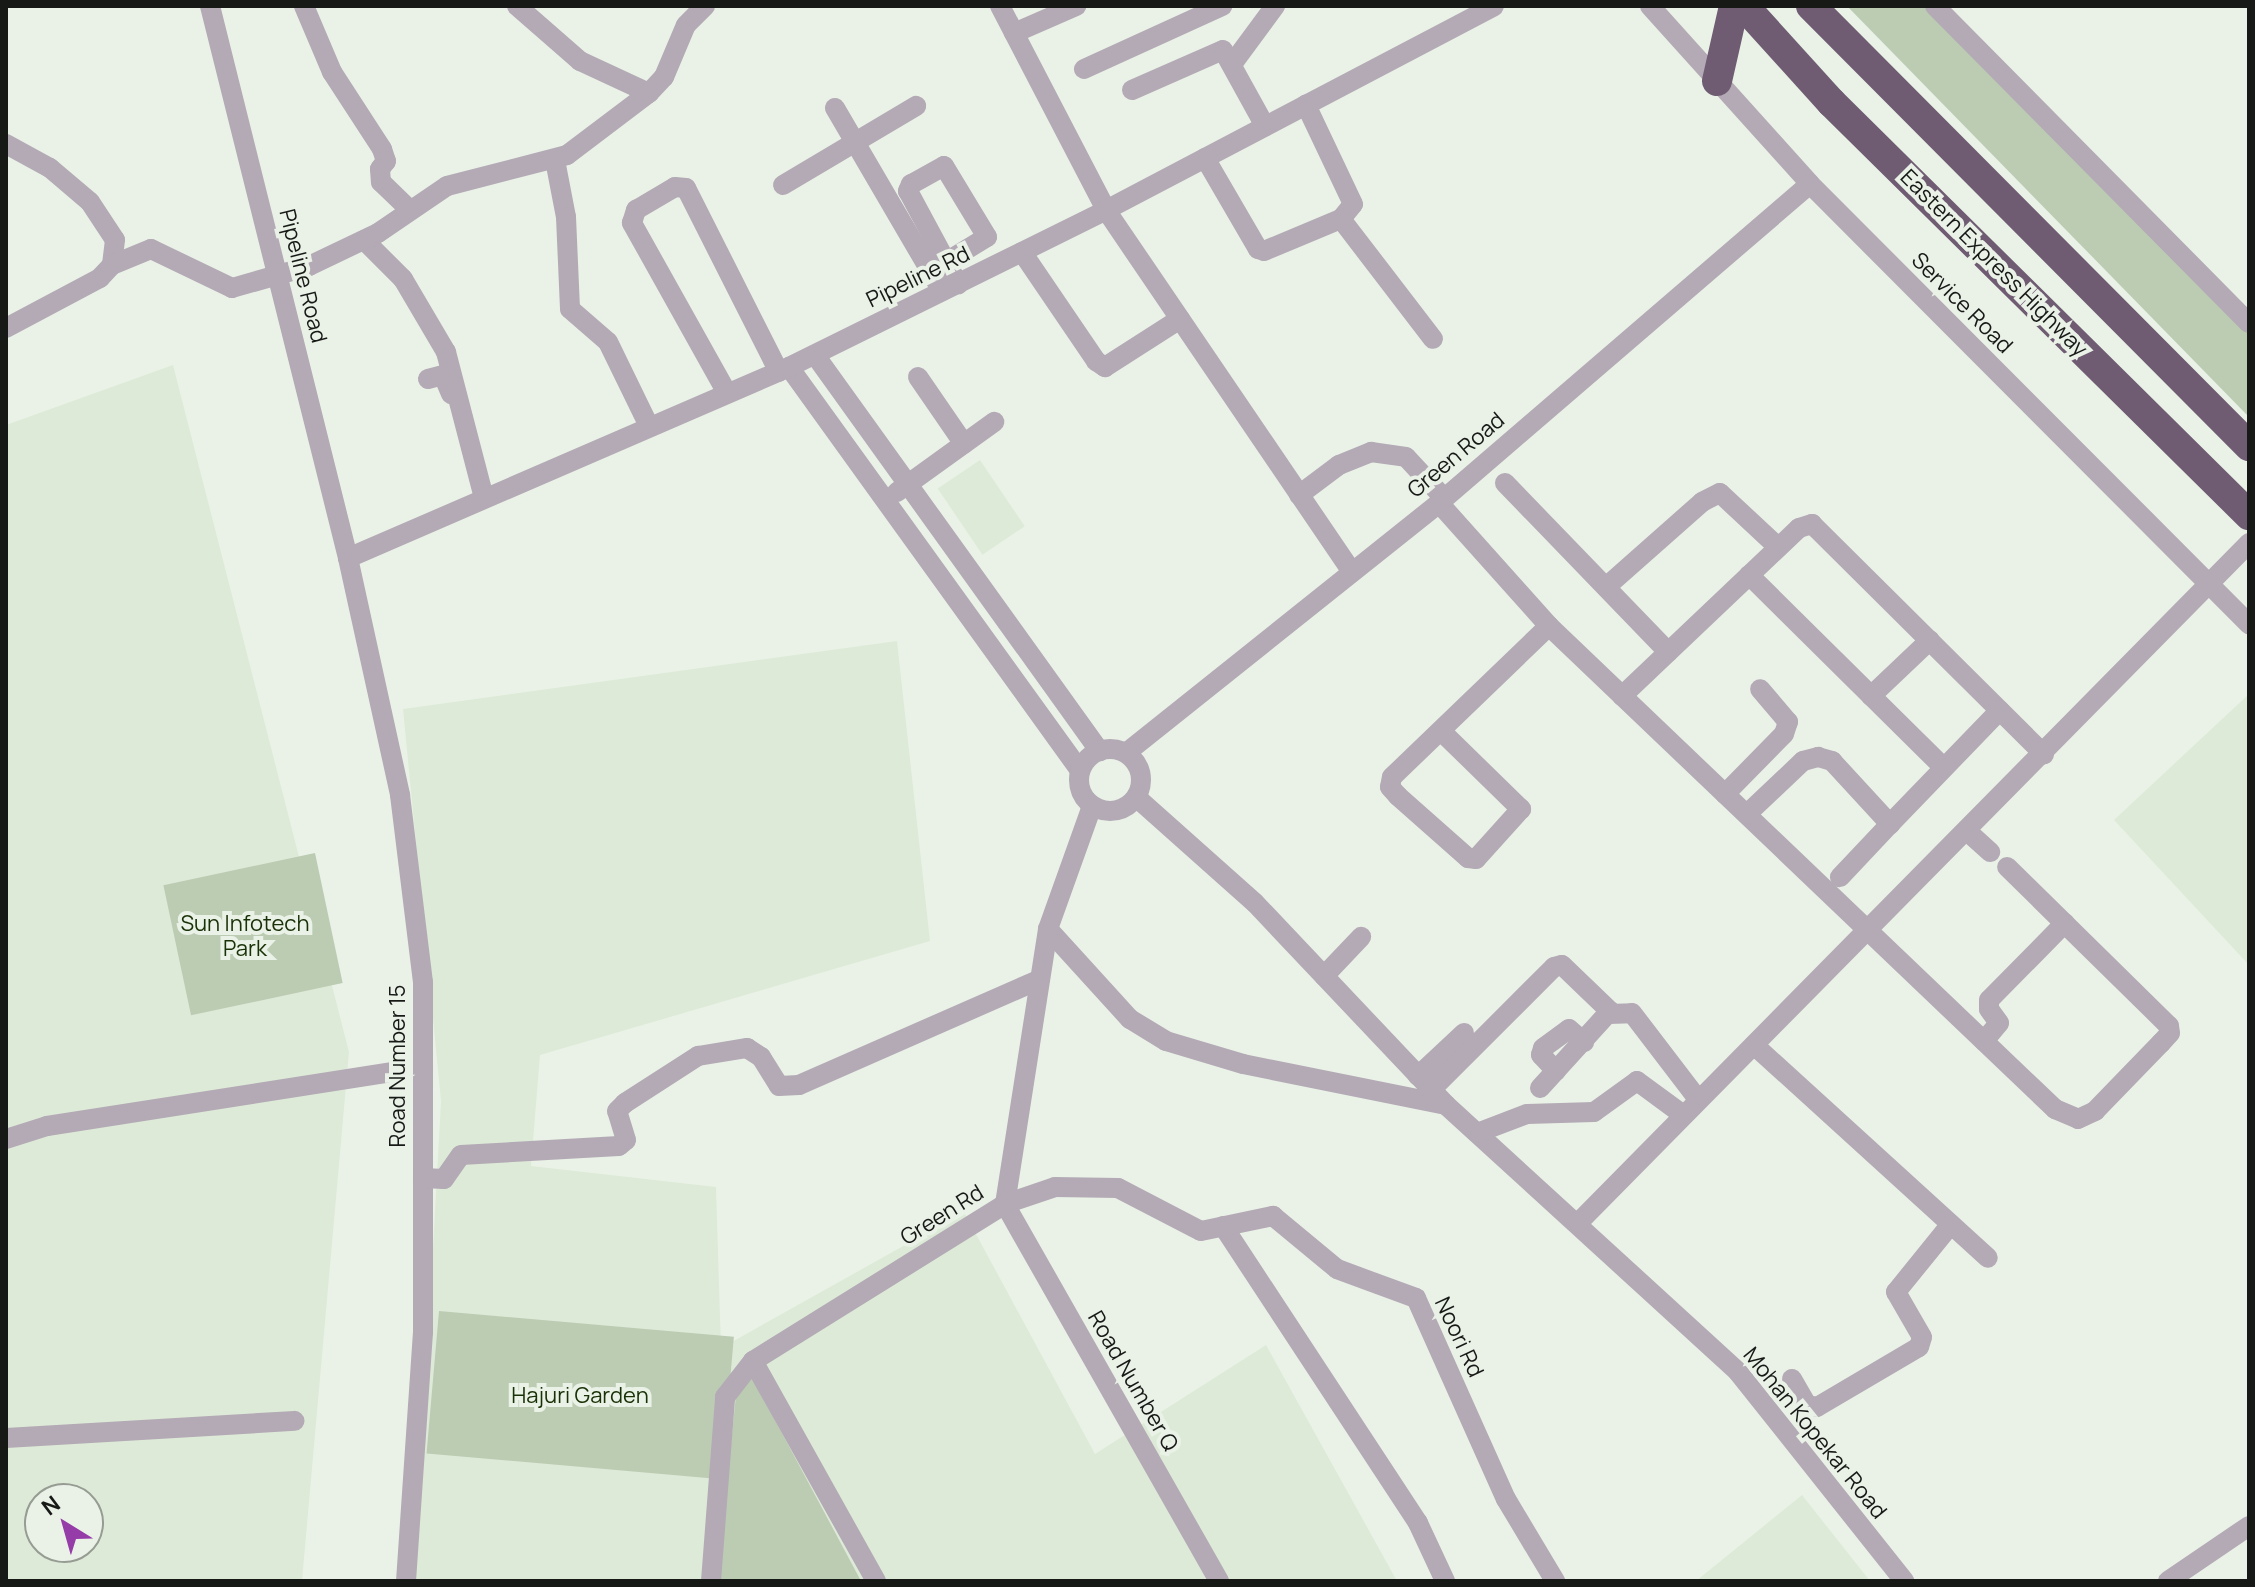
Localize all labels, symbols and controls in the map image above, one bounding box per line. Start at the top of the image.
street label: Eastern Express Highway [1895,164,2093,362]
street label: Pipeline Road [274,206,332,346]
street label: Pipeline Rd [862,241,974,313]
street label: Service Road [1906,247,2018,359]
street label: Green Road [1402,407,1510,503]
park label: Sun Infotech Park [180,910,310,962]
street label: Road Number 15 [385,985,411,1147]
street label: Green Rd [896,1179,988,1251]
street label: Noori Rd [1429,1293,1489,1381]
street label: Road Number Q [1082,1306,1184,1456]
street label: Mohan Kopekar Road [1738,1342,1892,1524]
park label: Hajuri Garden [511,1383,649,1409]
north arrow [24,1483,104,1563]
text: N [35,1489,66,1522]

